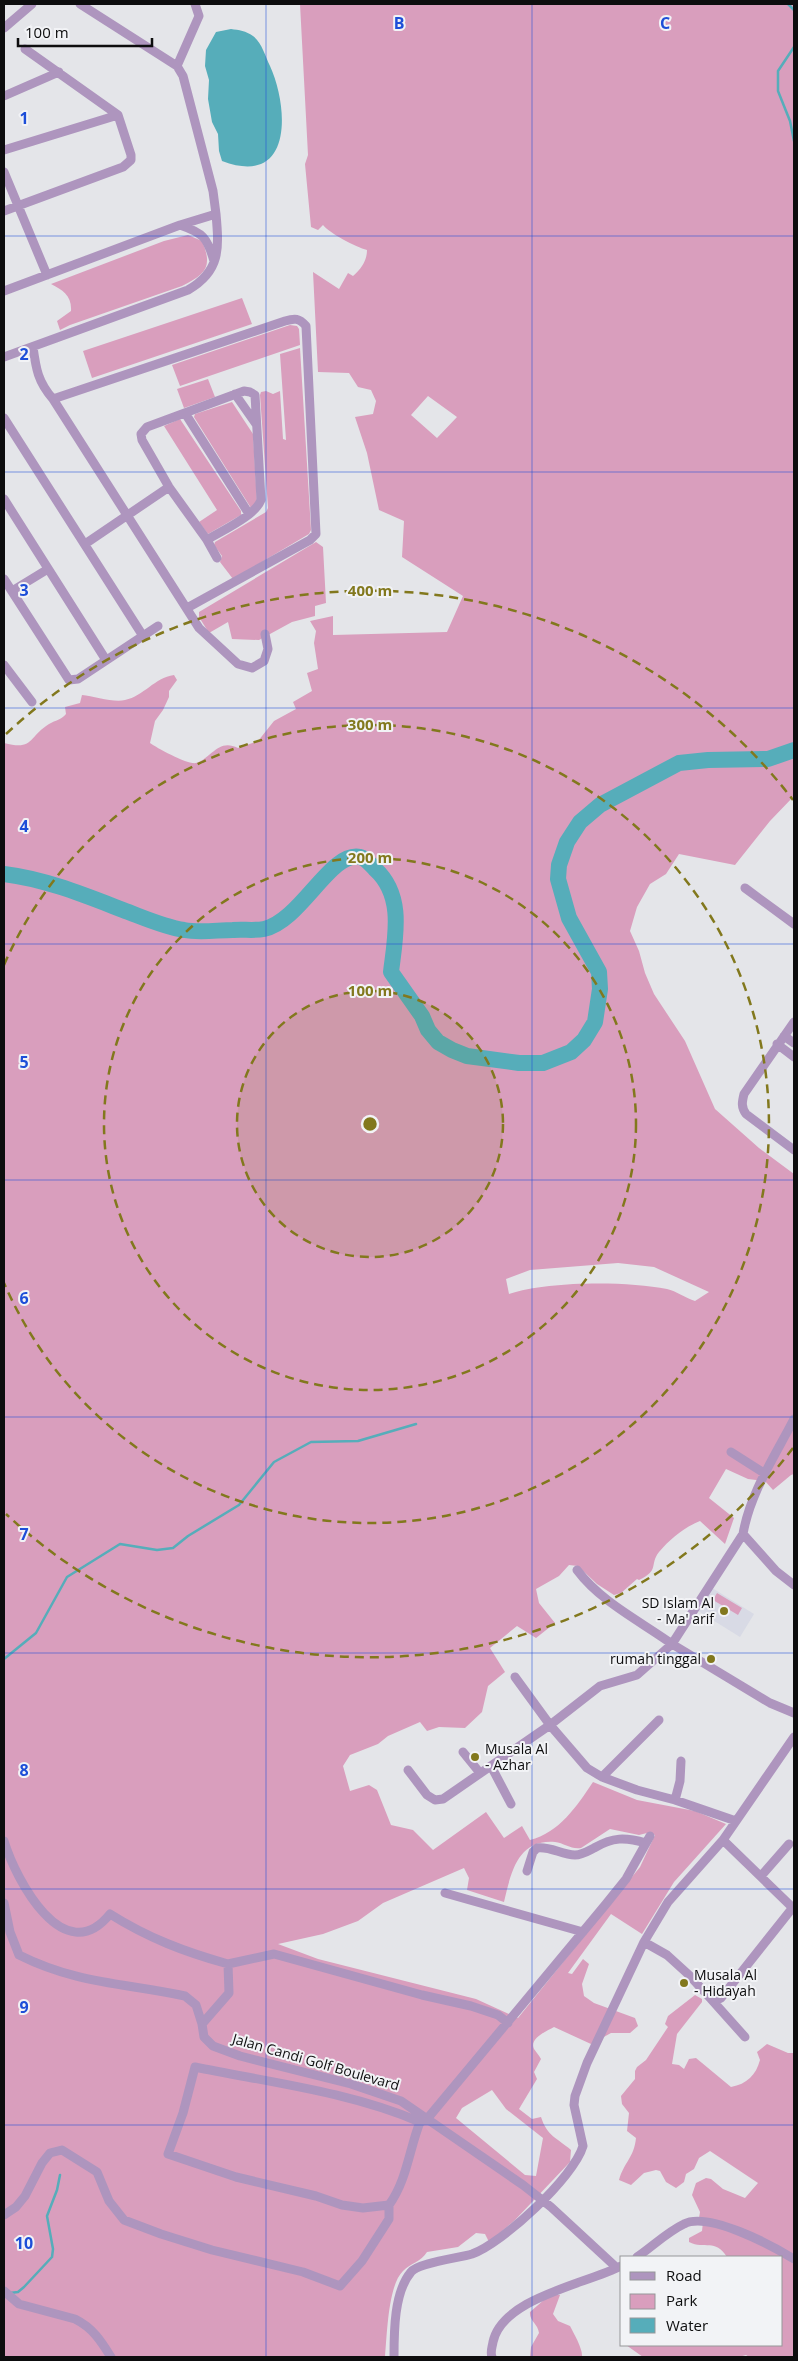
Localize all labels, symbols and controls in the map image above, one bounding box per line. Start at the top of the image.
text: B [394,12,404,34]
text: C [660,12,670,34]
scale bar [18,15,151,47]
text: 100 m [25,22,69,42]
text: 1 [19,107,29,129]
text: 2 [19,343,29,365]
text: 3 [19,579,29,601]
text: 400 m [348,580,392,600]
text: 300 m [348,714,392,734]
text: 4 [19,815,29,837]
text: 200 m [348,847,392,867]
text: 100 m [348,980,392,1000]
text: 5 [19,1051,29,1073]
centre of rings [361,1115,379,1133]
text: 6 [19,1287,29,1309]
text: 7 [19,1523,29,1545]
place label: SD Islam Al - Ma' arif [642,1593,715,1628]
marker: SD Islam Al - Ma' arif [718,1605,730,1617]
place label: rumah tinggal [610,1649,701,1668]
marker: rumah tinggal [705,1653,717,1665]
place label: Musala Al - Azhar [485,1739,548,1774]
marker: Musala Al - Azhar [469,1751,481,1763]
text: 8 [19,1759,29,1781]
place label: Musala Al - Hidayah [694,1965,757,2000]
marker: Musala Al - Hidayah [678,1977,690,1989]
text: 9 [19,1996,29,2018]
street label: Jalan Candi Golf Boulevard [228,2028,402,2094]
text: 10 [15,2232,33,2254]
legend [620,2256,783,2346]
text: Road [666,2265,702,2285]
text: Park [666,2290,697,2310]
text: Water [666,2315,708,2335]

